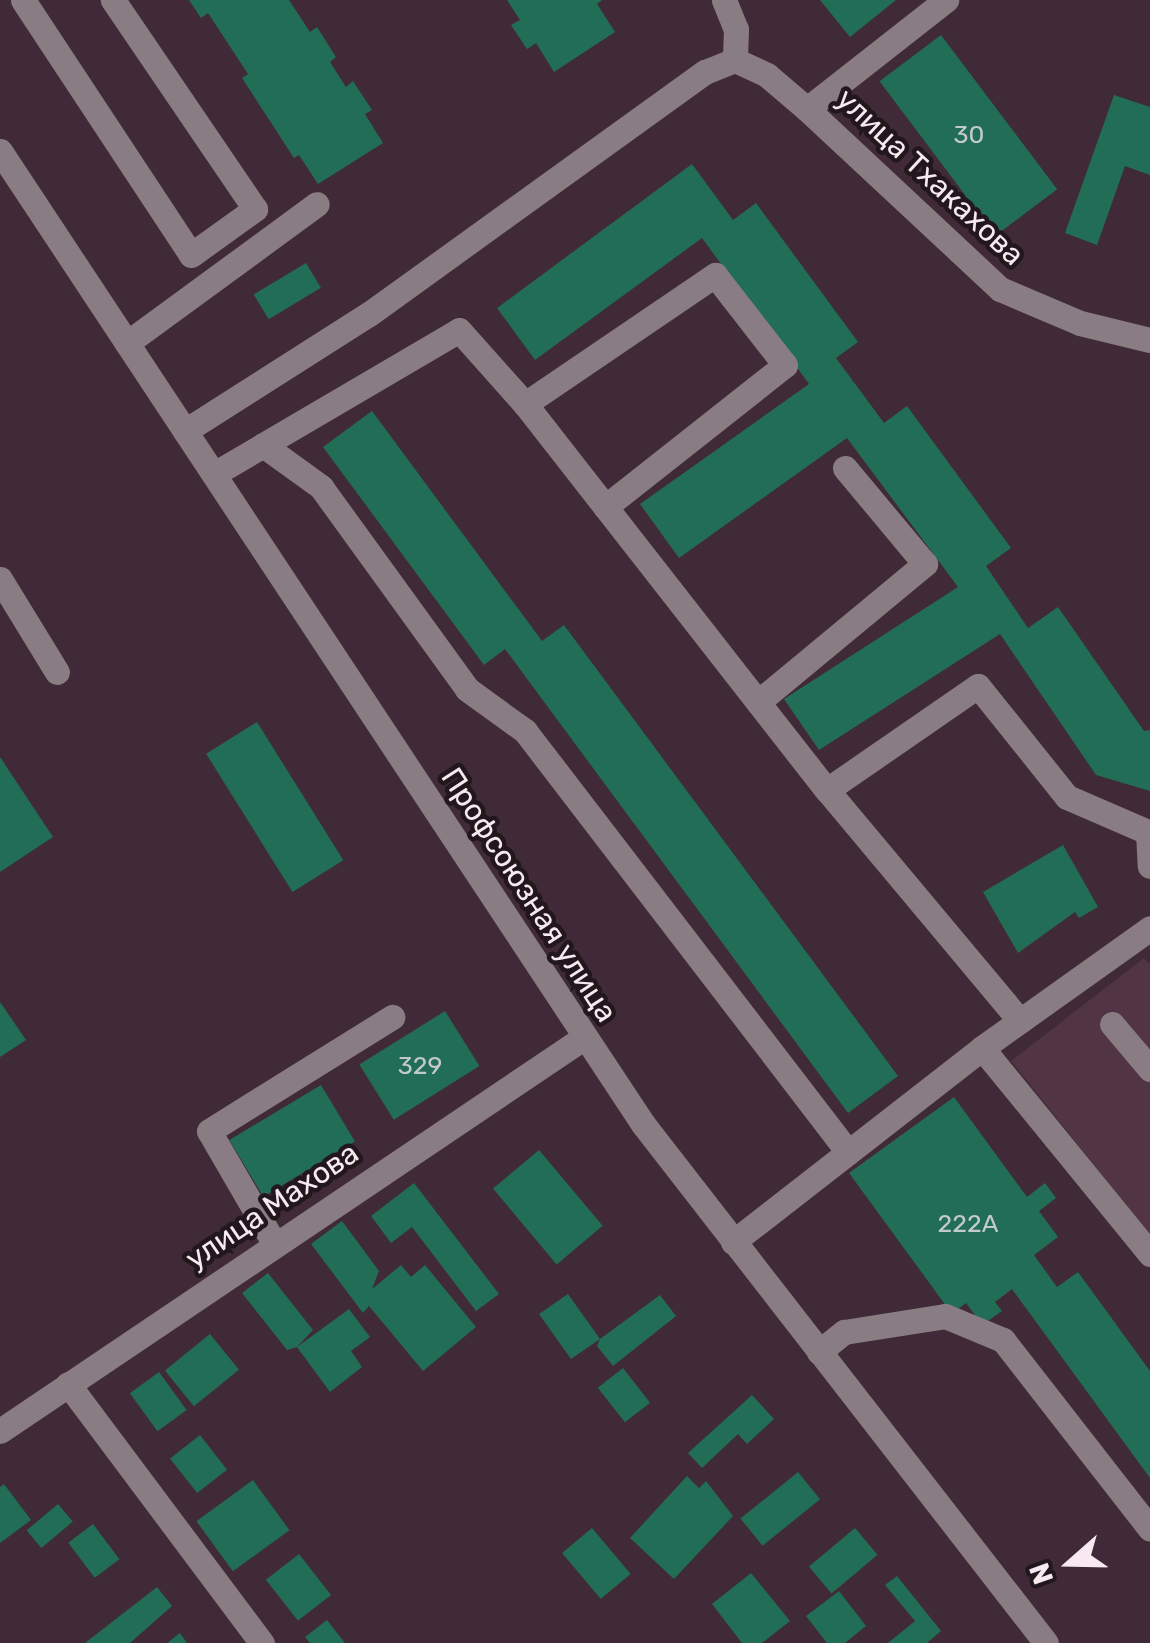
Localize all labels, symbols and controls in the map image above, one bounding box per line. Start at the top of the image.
street label: улица Тхакахова [829,81,1031,273]
house number: 30 [954,120,984,150]
street label: Профсоюзная улица [433,761,625,1029]
house number: 329 [398,1051,442,1081]
street label: улица Махова [179,1135,365,1277]
house number: 222А [938,1209,998,1239]
north arrow [1020,1513,1120,1613]
text: N [1022,1558,1060,1589]

